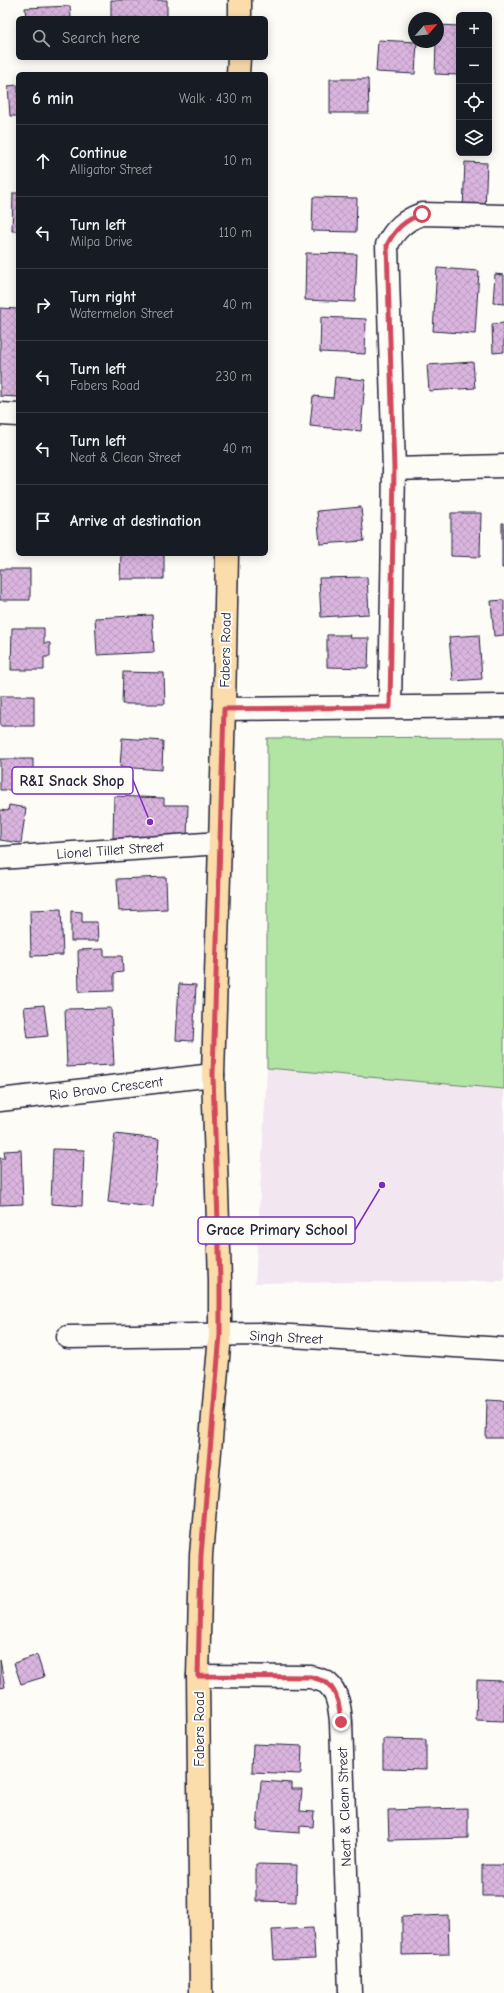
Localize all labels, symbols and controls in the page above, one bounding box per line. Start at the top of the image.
north arrow [408,12,444,48]
map controls [456,12,492,156]
button: + [456,12,492,48]
search box [16,16,268,60]
icon: search [30,27,52,49]
text: Search here [62,29,140,47]
button: − [456,48,492,84]
button: locate [456,84,492,120]
text: 6 min [32,89,74,108]
text: Walk · 430 m [179,91,252,106]
button: layers [456,120,492,156]
text: Continue [70,144,127,162]
icon: ahead [32,150,54,172]
text: 10 m [224,153,252,168]
text: Alligator Street [70,162,152,177]
route start [413,205,431,223]
text: Turn left [70,216,126,234]
icon: left [32,222,54,244]
text: 110 m [219,225,252,240]
text: Milpa Drive [70,234,133,249]
text: Turn right [70,288,136,306]
icon: right [32,294,54,316]
text: 40 m [223,297,252,312]
text: Watermelon Street [70,306,173,321]
text: Turn left [70,360,126,378]
icon: left [32,366,54,388]
text: 230 m [216,369,252,384]
text: Fabers Road [70,378,140,393]
text: Turn left [70,432,126,450]
icon: left [32,438,54,460]
text: 40 m [223,441,252,456]
text: Neat & Clean Street [70,450,181,465]
icon: arrive [32,510,54,532]
text: Arrive at destination [70,512,201,530]
street label: Fabers Road [216,612,235,688]
callout: R&I Snack Shop [12,767,133,794]
text: R&I Snack Shop [20,772,125,790]
street label: Lionel Tillet Street [56,838,165,863]
street label: Rio Bravo Crescent [48,1073,165,1104]
callout: Grace Primary School [198,1217,355,1244]
text: Grace Primary School [206,1221,348,1239]
street label: Singh Street [249,1327,324,1348]
street label: Fabers Road [191,1691,208,1767]
route end [332,1713,350,1731]
street label: Neat & Clean Street [334,1746,355,1867]

